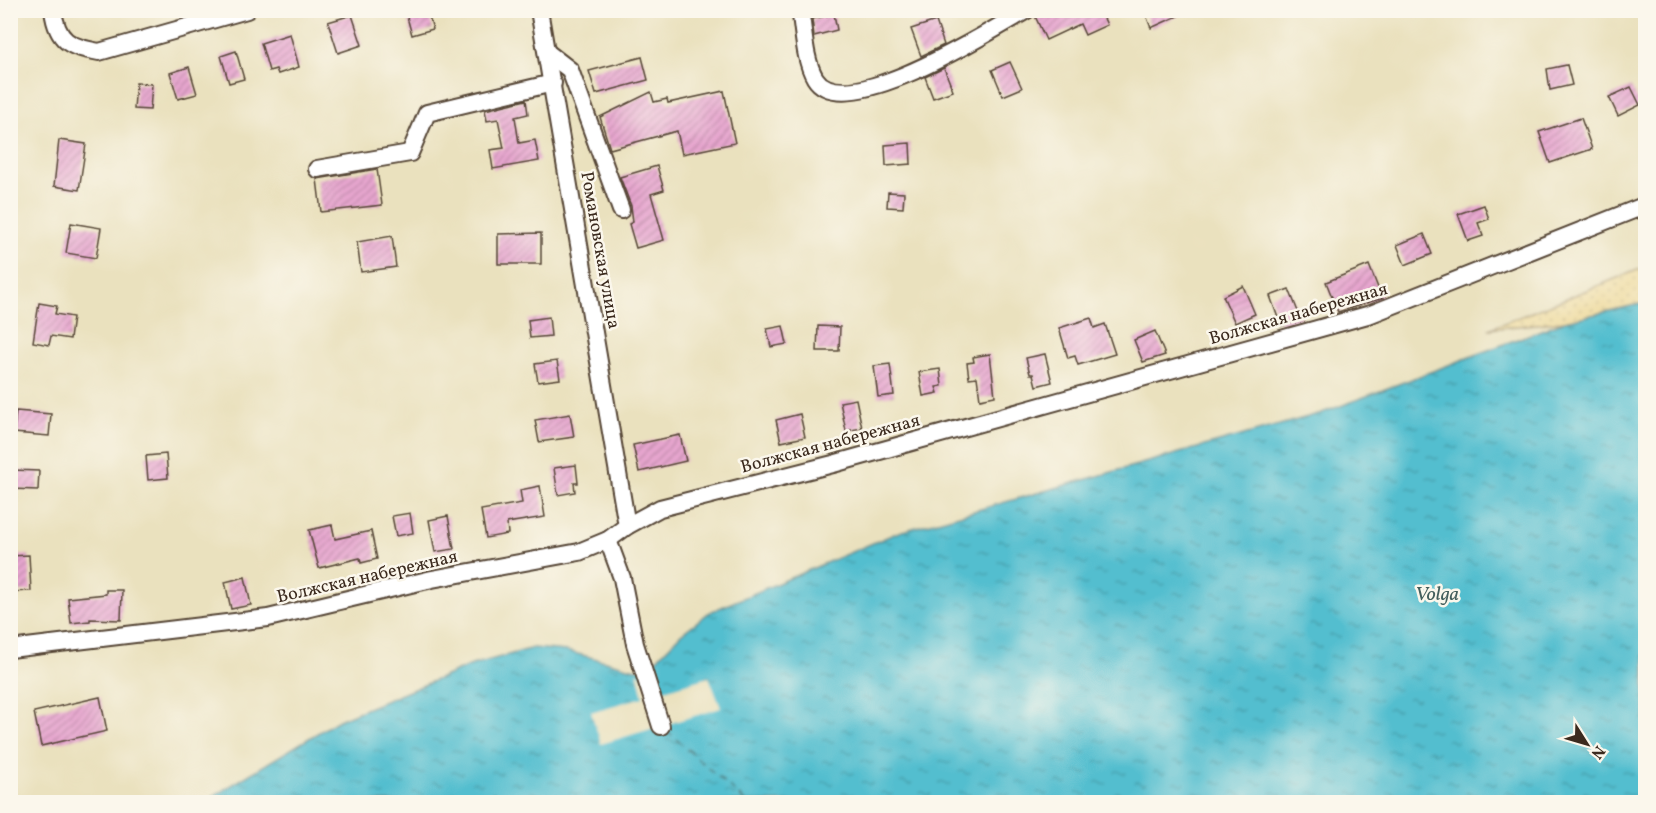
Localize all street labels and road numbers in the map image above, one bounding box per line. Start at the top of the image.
street label: Романовская улица [573,170,626,331]
street label: Волжская набережная [1206,277,1391,352]
street label: Волжская набережная [738,408,923,480]
street label: Волжская набережная [275,545,460,610]

